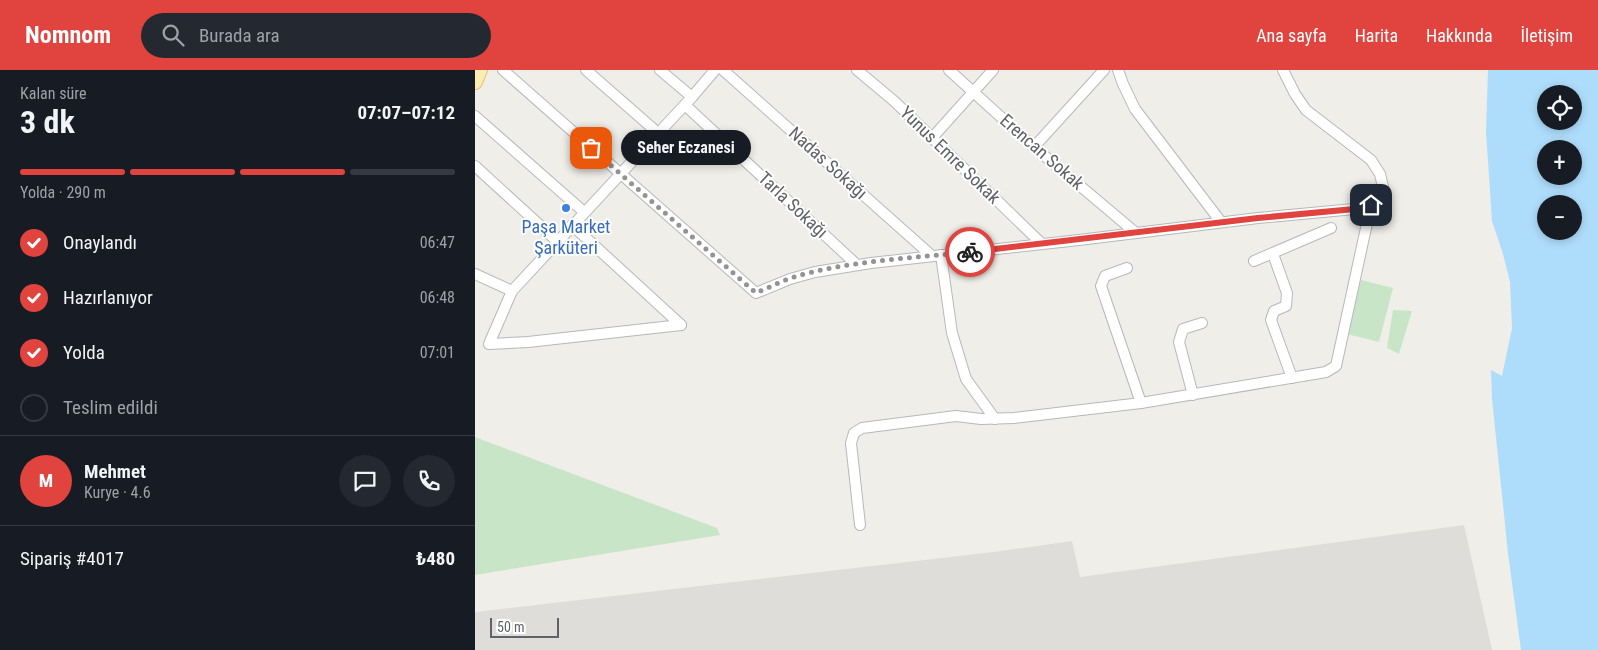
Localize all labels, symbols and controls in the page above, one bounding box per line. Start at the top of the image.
search box [141,13,491,58]
text: Nomnom [25,21,111,49]
icon: search [159,21,187,49]
text: Burada ara [199,24,280,47]
text: Ana sayfa [1256,25,1327,46]
text: Harita [1355,25,1398,46]
text: Hakkında [1426,25,1493,46]
text: İletişim [1521,25,1573,46]
text: Kalan süre [20,84,86,103]
map controls [1537,85,1582,240]
button: locate [1537,85,1582,130]
text: 07:07–07:12 [357,101,455,124]
street label: Yunus Emre Sokak [896,102,1005,208]
text: 3 dk [20,103,75,141]
street label: Erencan Sokak [996,109,1089,194]
street label: Nadas Sokağı [785,122,872,203]
pin [570,127,612,169]
callout: Seher Eczanesi [621,130,751,166]
icon: bag [577,134,605,162]
text: Seher Eczanesi [637,138,735,157]
button: + [1537,140,1582,185]
street label: Tarla Sokağı [754,167,833,242]
text: Yolda · 290 m [20,183,106,202]
pin [1350,184,1392,226]
icon: home [1357,191,1385,219]
button: − [1537,195,1582,240]
marker: Paşa Market Şarküteri [560,202,572,214]
place label: Paşa Market Şarküteri [522,216,610,258]
courier [945,227,995,277]
icon: check [20,229,48,257]
text: Onaylandı [63,231,137,254]
text: 06:47 [420,233,455,252]
icon: bike [956,238,984,266]
icon: check [20,284,48,312]
text: Hazırlanıyor [63,286,153,309]
text: 06:48 [420,288,455,307]
icon: check [20,339,48,367]
text: Yolda [63,341,105,364]
text: 07:01 [420,343,455,362]
text: Teslim edildi [63,396,158,419]
button: chat [339,455,391,507]
button: phone [403,455,455,507]
text: Mehmet [84,460,146,483]
text: M [39,469,53,492]
text: Kurye · 4.6 [84,483,151,502]
text: Sipariş #4017 [20,547,124,570]
text: ₺480 [416,547,455,570]
scale bar [490,615,559,638]
text: 50 m [497,619,525,635]

